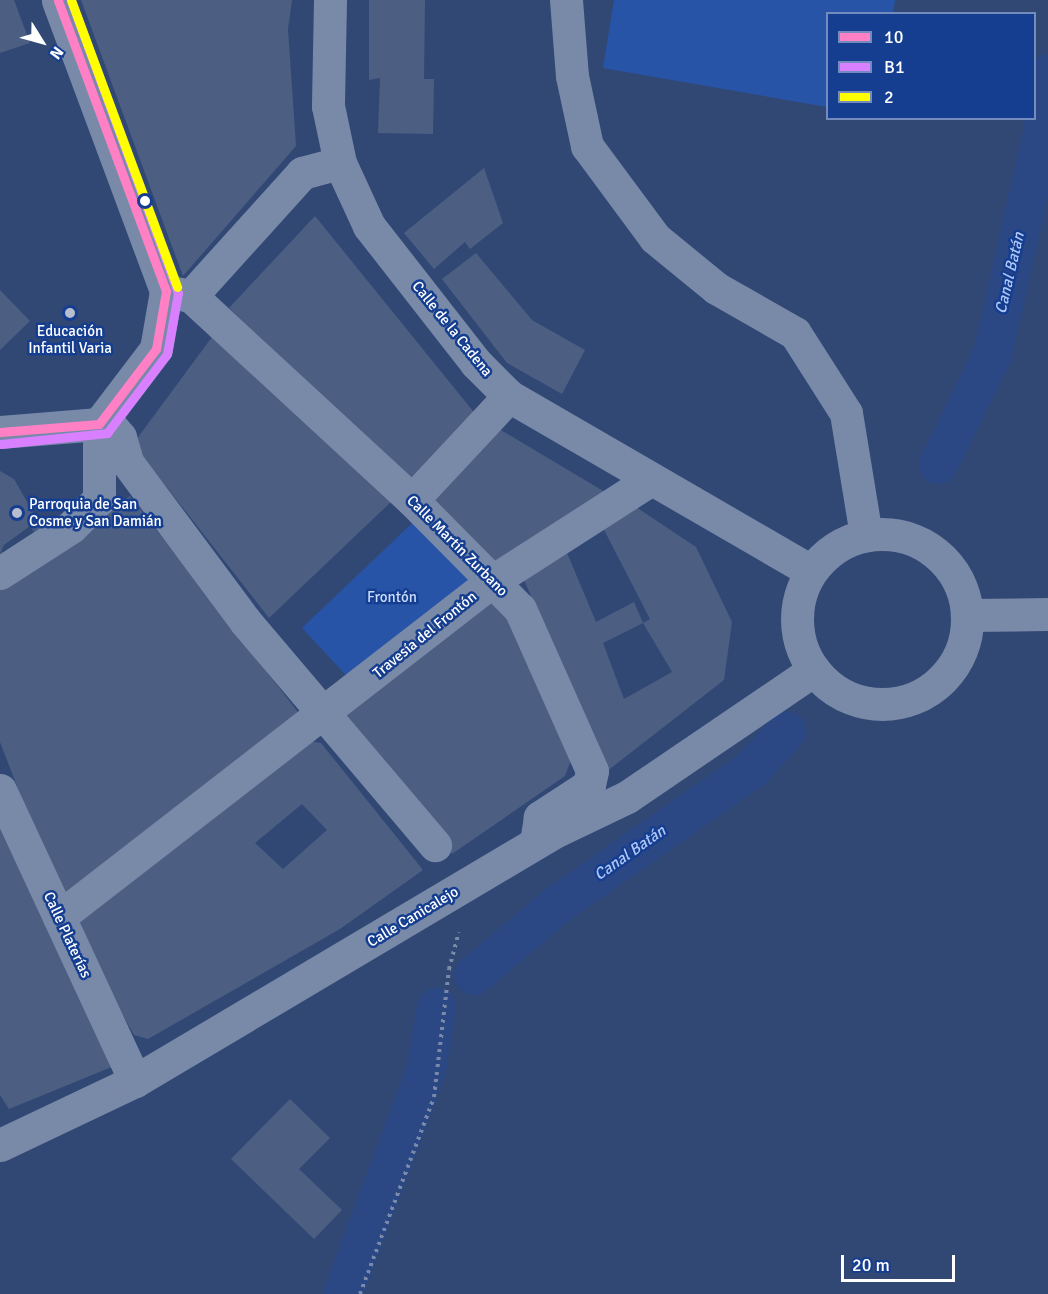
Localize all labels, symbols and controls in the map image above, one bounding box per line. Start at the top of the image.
north arrow [12,12,72,72]
legend [826,12,1036,120]
text: 10 [884,26,903,48]
text: N [45,42,68,63]
text: B1 [884,56,905,78]
text: 2 [884,86,894,108]
unlabelled marker [139,195,151,207]
water label: Canal Batán [991,231,1029,315]
street label: Calle de la Cadena [408,278,496,380]
marker: Educación Infantil Varia [63,306,77,320]
place label: Educación Infantil Varia [28,322,112,357]
street label: Calle Martín Zurbano [403,492,511,600]
place label: Parroquia de San Cosme y San Damián [29,495,162,530]
marker: Parroquia de San Cosme y San Damián [10,506,24,520]
street label: Travesía del Frontón [370,588,480,682]
park label: Frontón [367,589,417,607]
water label: Canal Batán [591,821,669,885]
street label: Calle Canicalejo [364,883,462,951]
street label: Calle Platerías [39,889,95,981]
scale bar [844,1243,958,1281]
text: 20 m [852,1254,890,1276]

